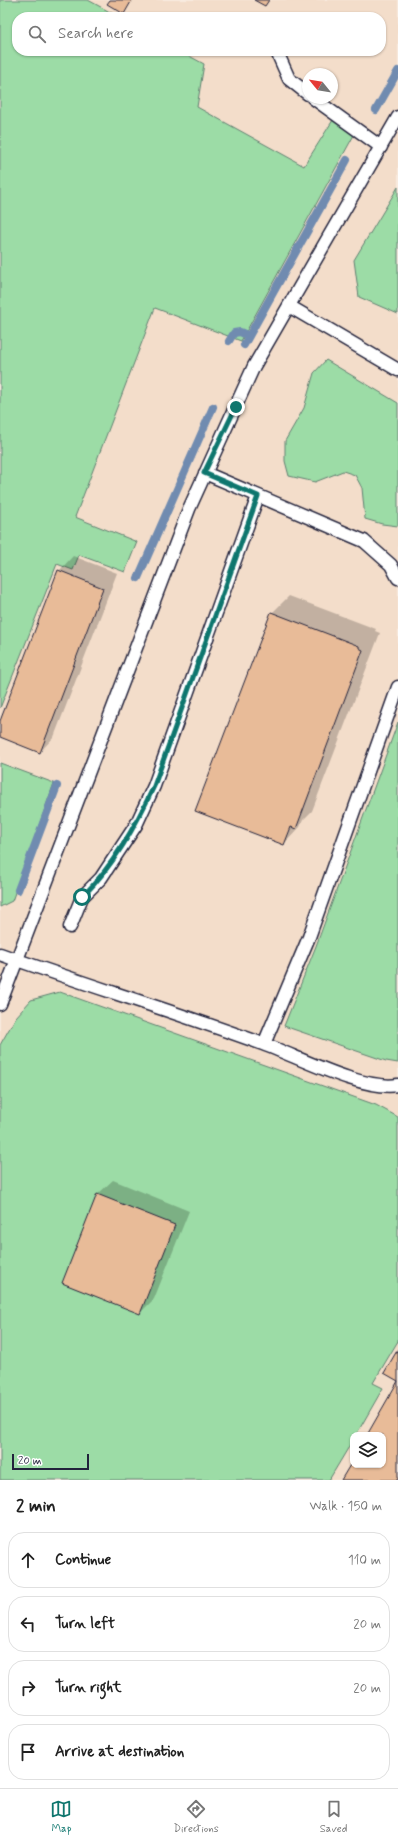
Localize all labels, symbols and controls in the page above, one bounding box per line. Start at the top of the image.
search box [12,12,386,56]
icon: search [26,23,48,45]
text: Search here [58,24,134,44]
north arrow [302,68,338,104]
route end [227,398,245,416]
route start [73,888,91,906]
map controls [350,1432,386,1468]
button: layers [350,1432,386,1468]
scale bar [12,1452,89,1471]
text: 20 m [18,1454,41,1468]
text: 2 min [16,1495,56,1517]
text: Walk · 150 m [309,1498,382,1515]
icon: ahead [17,1549,39,1571]
text: Continue [55,1550,111,1570]
text: 110 m [348,1552,381,1569]
icon: left [17,1613,39,1635]
text: Turn left [55,1614,115,1634]
text: 20 m [353,1616,381,1633]
icon: right [17,1677,39,1699]
text: Turn right [55,1678,122,1698]
text: 20 m [353,1680,381,1697]
icon: arrive [17,1741,39,1763]
text: Arrive at destination [55,1742,184,1762]
tab: Map [50,1798,72,1836]
tab: Directions [173,1798,219,1836]
tab: Saved [320,1798,347,1836]

